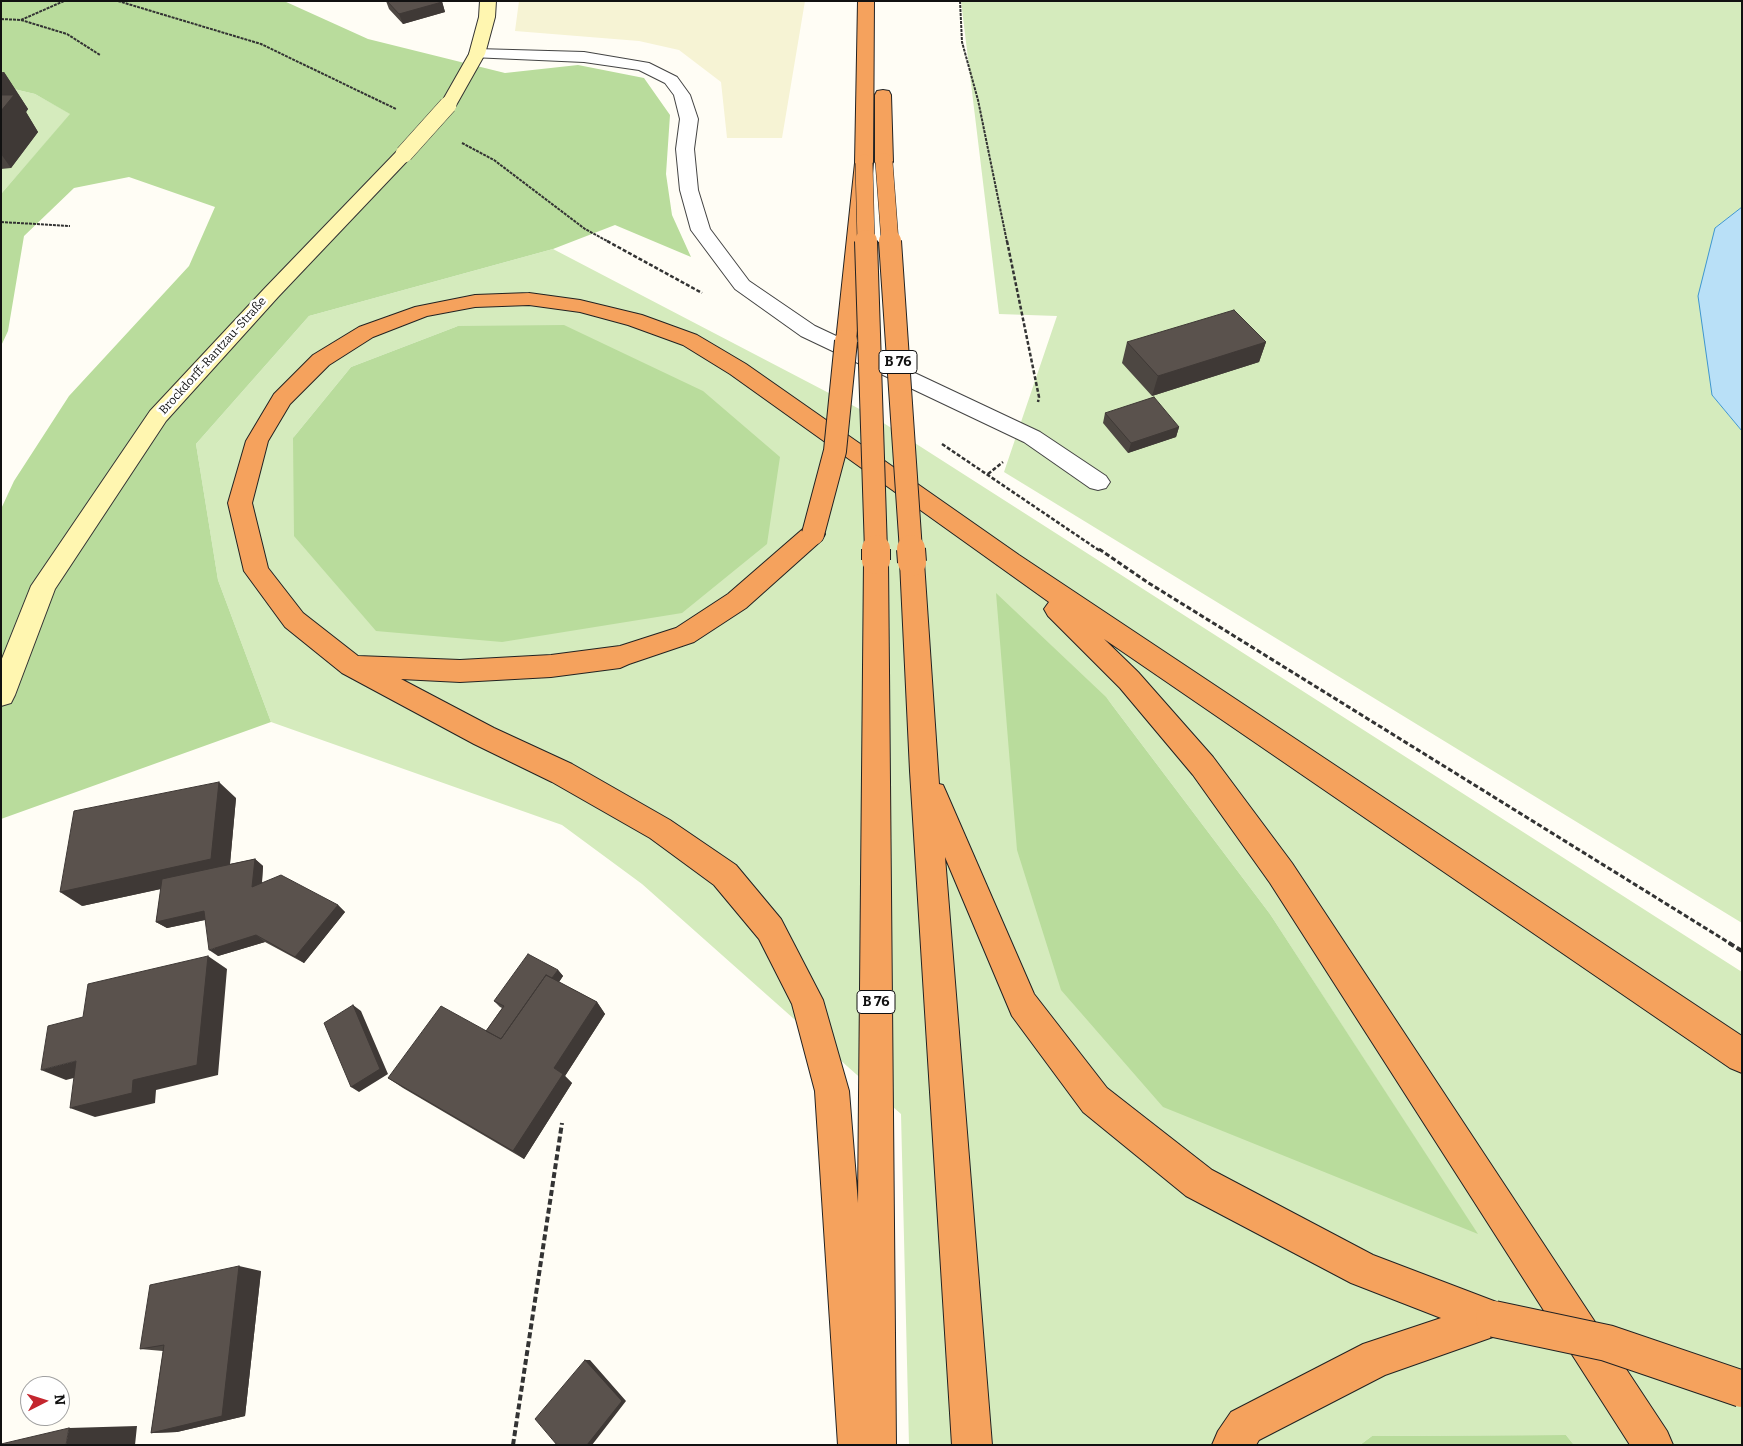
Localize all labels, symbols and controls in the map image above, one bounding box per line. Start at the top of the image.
street label: Brockdorff-Rantzau-Straße [157,294,269,418]
road number: B 76 [879,351,917,374]
road number: B 76 [857,990,895,1014]
north arrow [20,1376,70,1426]
text: N [51,1394,68,1406]

